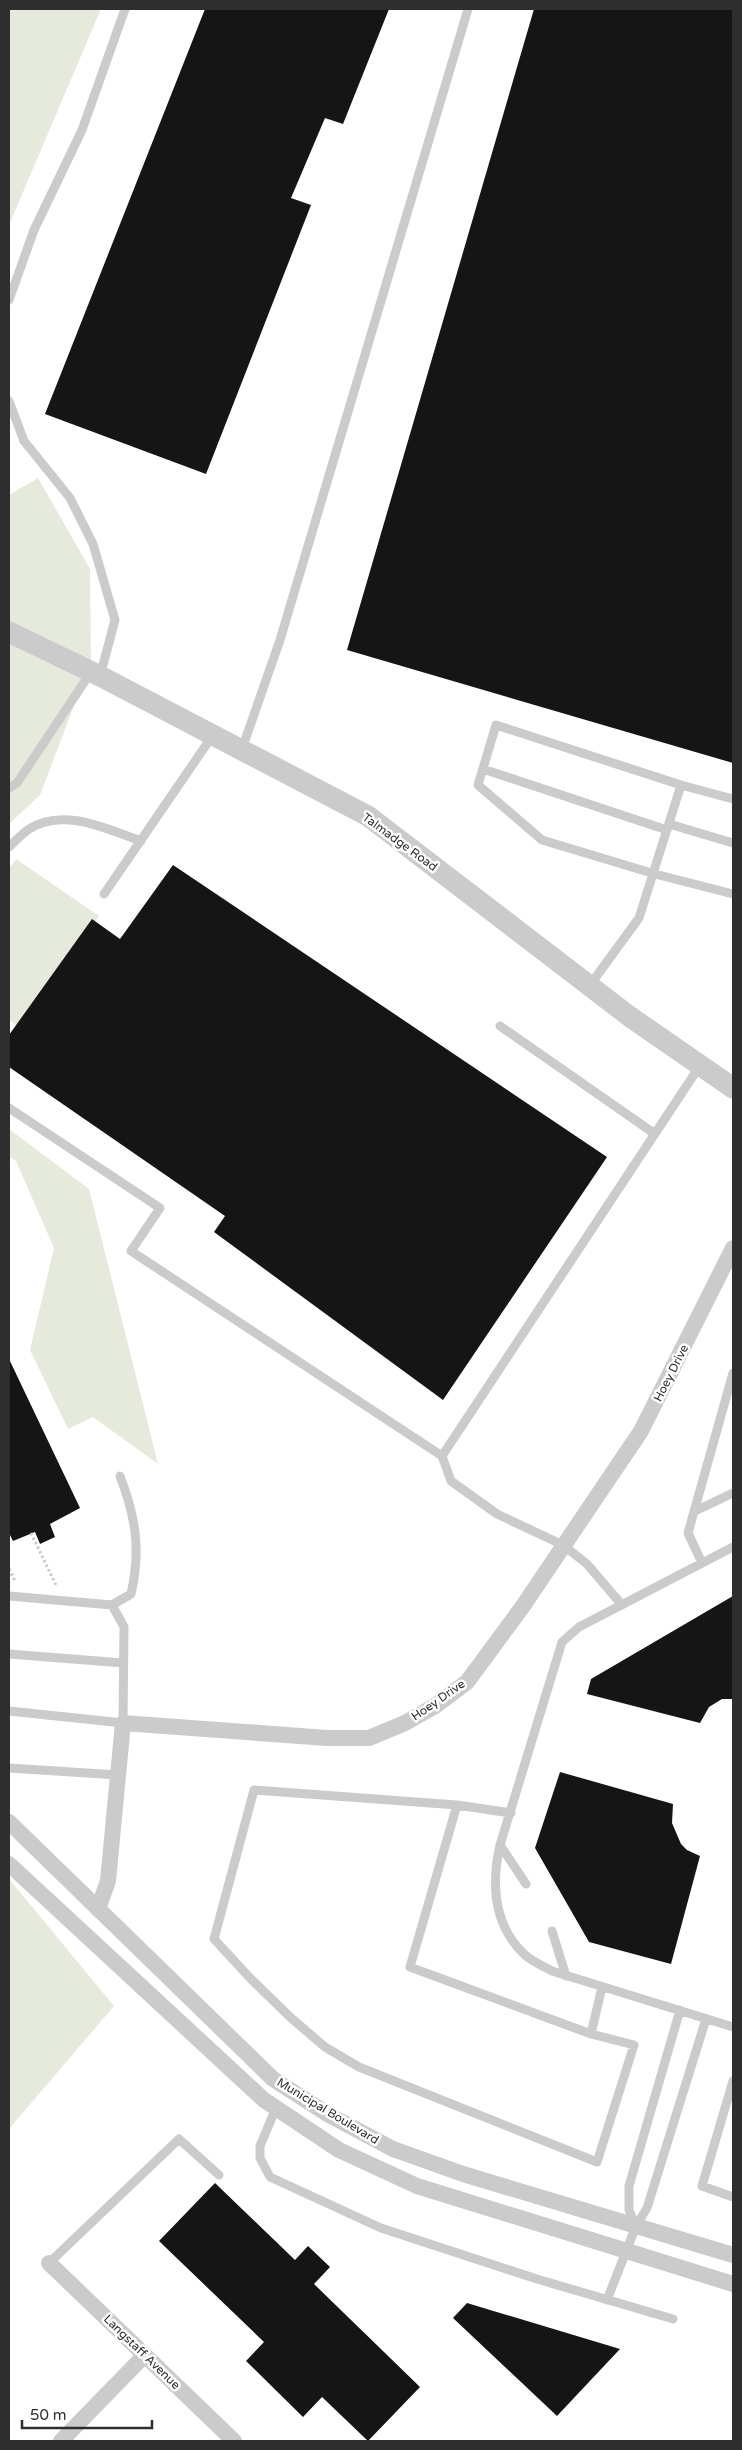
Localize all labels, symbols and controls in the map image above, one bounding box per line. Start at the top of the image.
street label: Talmadge Road [360,810,440,874]
street label: Hoey Drive [651,1342,691,1404]
street label: Hoey Drive [409,1676,468,1724]
street label: Municipal Boulevard [274,2075,382,2147]
street label: Langstaff Avenue [101,2312,183,2392]
scale bar [22,2398,152,2430]
text: 50 m [30,2406,67,2424]

